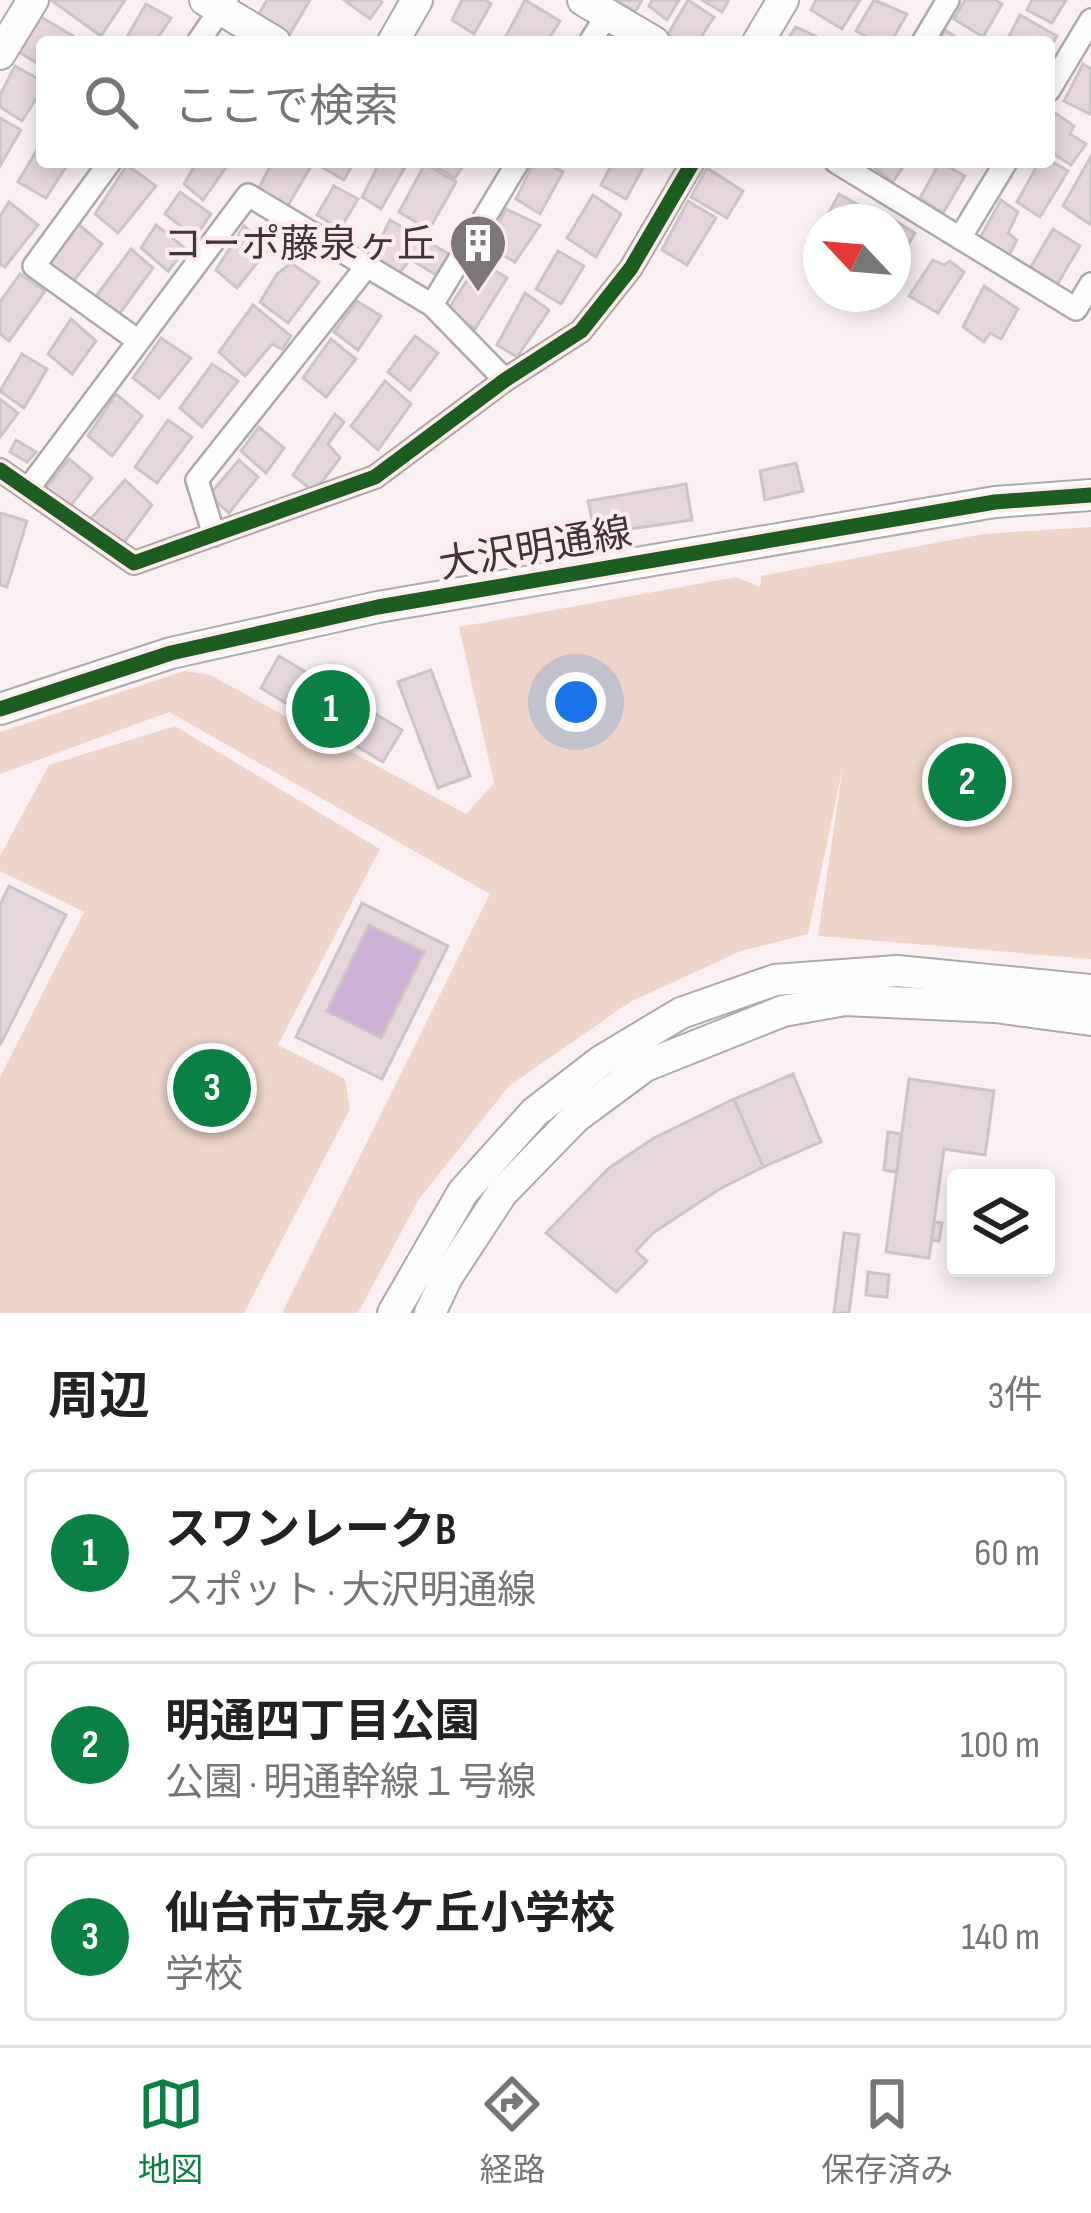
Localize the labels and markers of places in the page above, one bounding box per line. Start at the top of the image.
building icon: コーポ藤泉ヶ丘 [447,212,509,294]
place label: コーポ藤泉ヶ丘 [163,222,436,269]
pin: 1 [292,664,370,754]
pin: 2 [928,737,1006,827]
pin: 3 [173,1043,251,1133]

